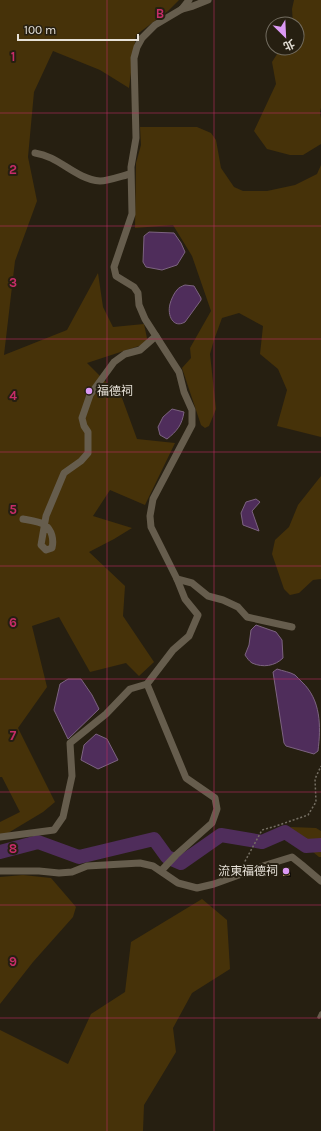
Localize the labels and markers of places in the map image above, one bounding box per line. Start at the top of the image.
place label: 福德祠 [97,384,133,398]
marker: 福德祠 [84,386,94,396]
place label: 流東福德祠 [218,864,278,878]
marker: 流東福德祠 [281,866,291,876]

